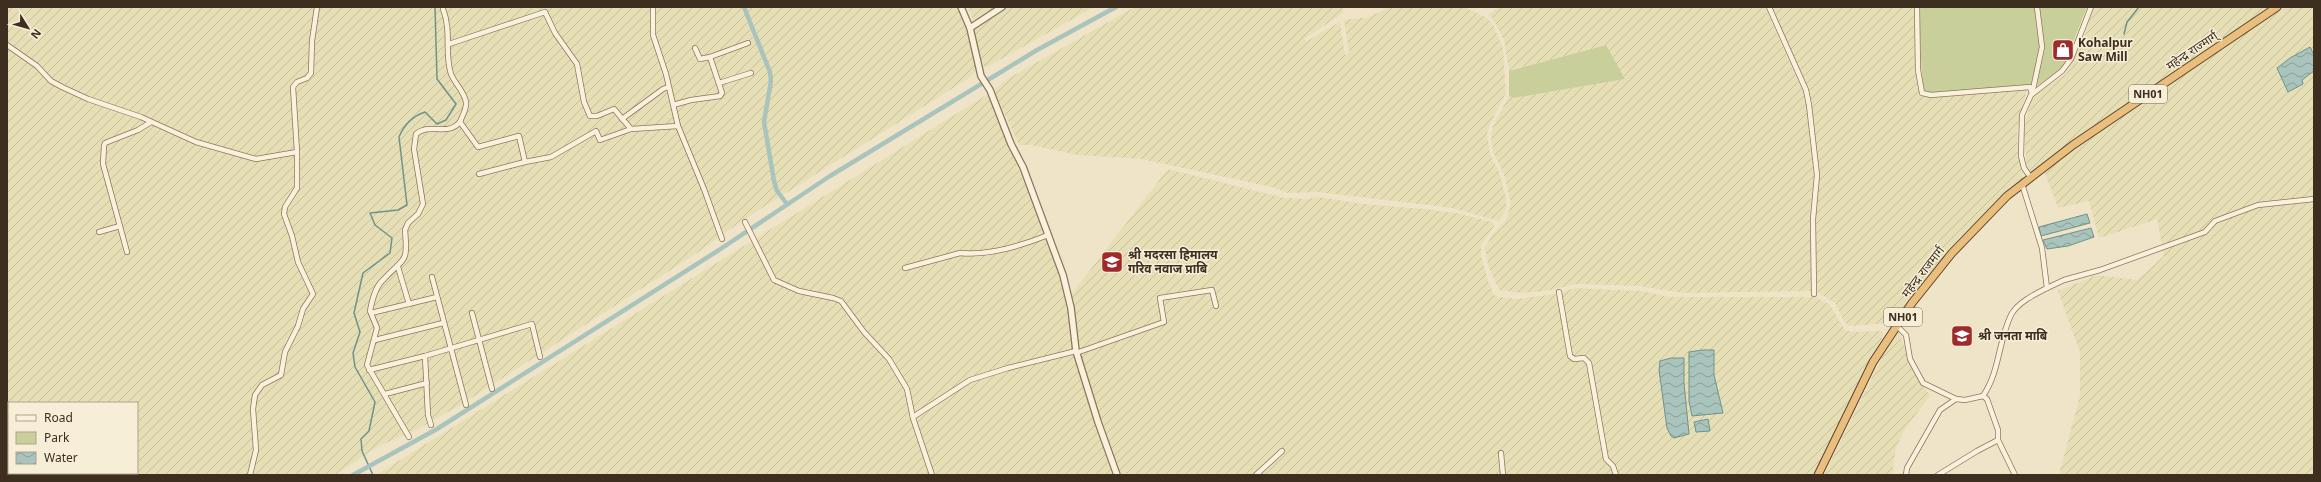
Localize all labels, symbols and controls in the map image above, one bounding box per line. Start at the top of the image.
north arrow [8,8,48,48]
text: N [27,26,43,41]
street label: महेन्द्र राज्मार्ग् [2163,27,2223,75]
place label: Kohalpur Saw Mill [2078,36,2133,66]
shop icon: Kohalpur Saw Mill [2050,37,2076,63]
road number: NH01 [2129,85,2167,103]
street label: महेन्द्र राजमार्ग [1898,242,1949,301]
place label: श्री मदरसा हिमालय गरिव नवाज प्राबि [1128,247,1218,278]
school or university icon: श्री मदरसा हिमालय गरिव नवाज प्राबि [1099,249,1125,275]
road number: NH01 [1884,308,1922,326]
school or university icon: श्री जनता माबि [1949,323,1975,349]
place label: श्री जनता माबि [1978,328,2048,345]
legend [8,402,138,474]
text: Road [44,411,73,427]
text: Park [44,431,70,447]
text: Water [44,451,78,467]

